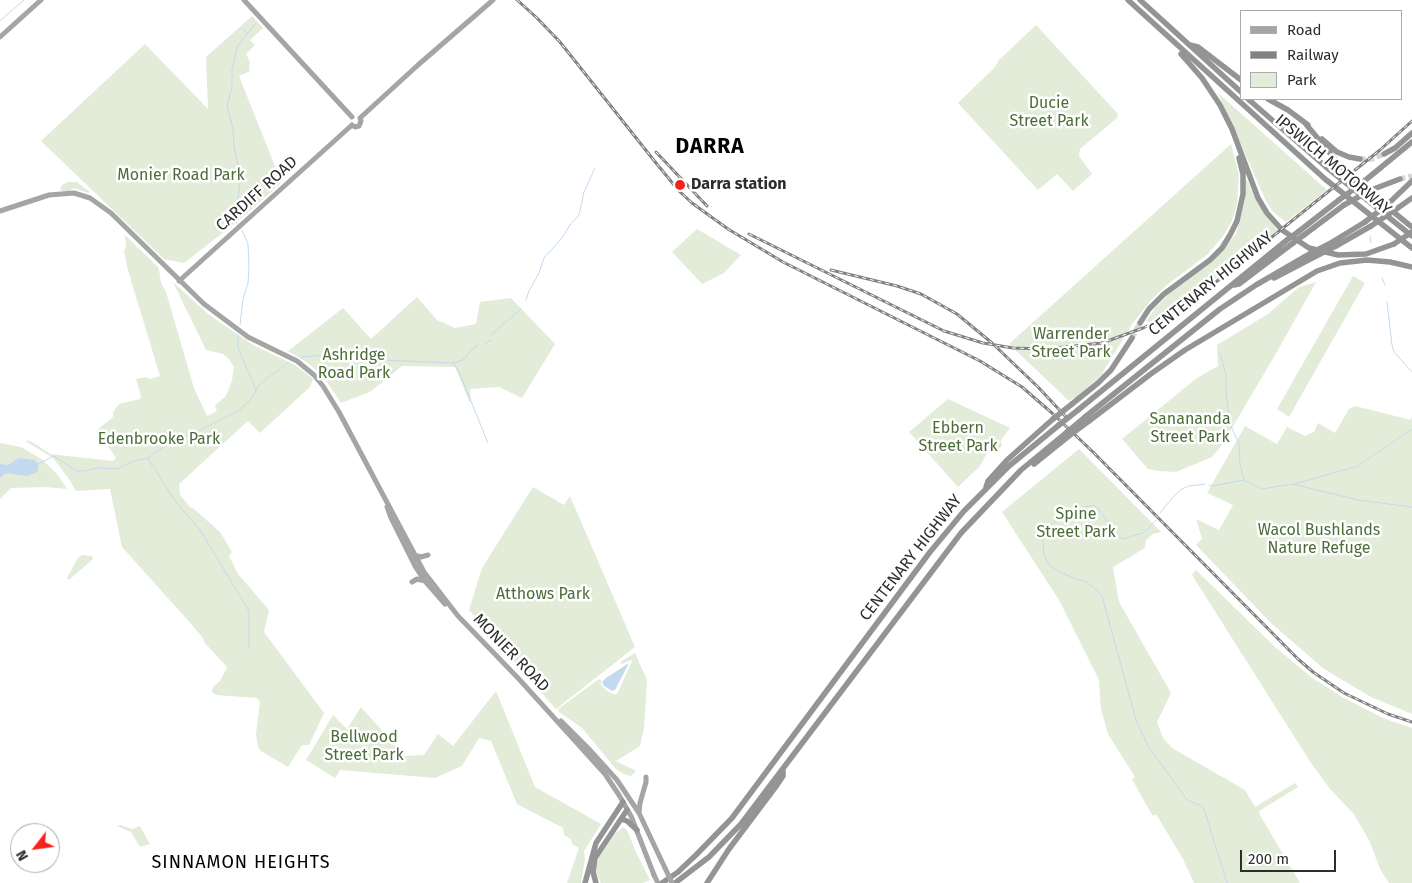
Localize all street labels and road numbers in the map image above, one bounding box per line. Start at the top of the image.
street label: IPSWICH MOTORWAY [1271,111,1395,219]
street label: CARDIFF ROAD [212,153,302,235]
street label: CENTENARY HIGHWAY [1145,228,1277,340]
street label: CENTENARY HIGHWAY [856,491,966,625]
street label: MONIER ROAD [469,610,553,696]

